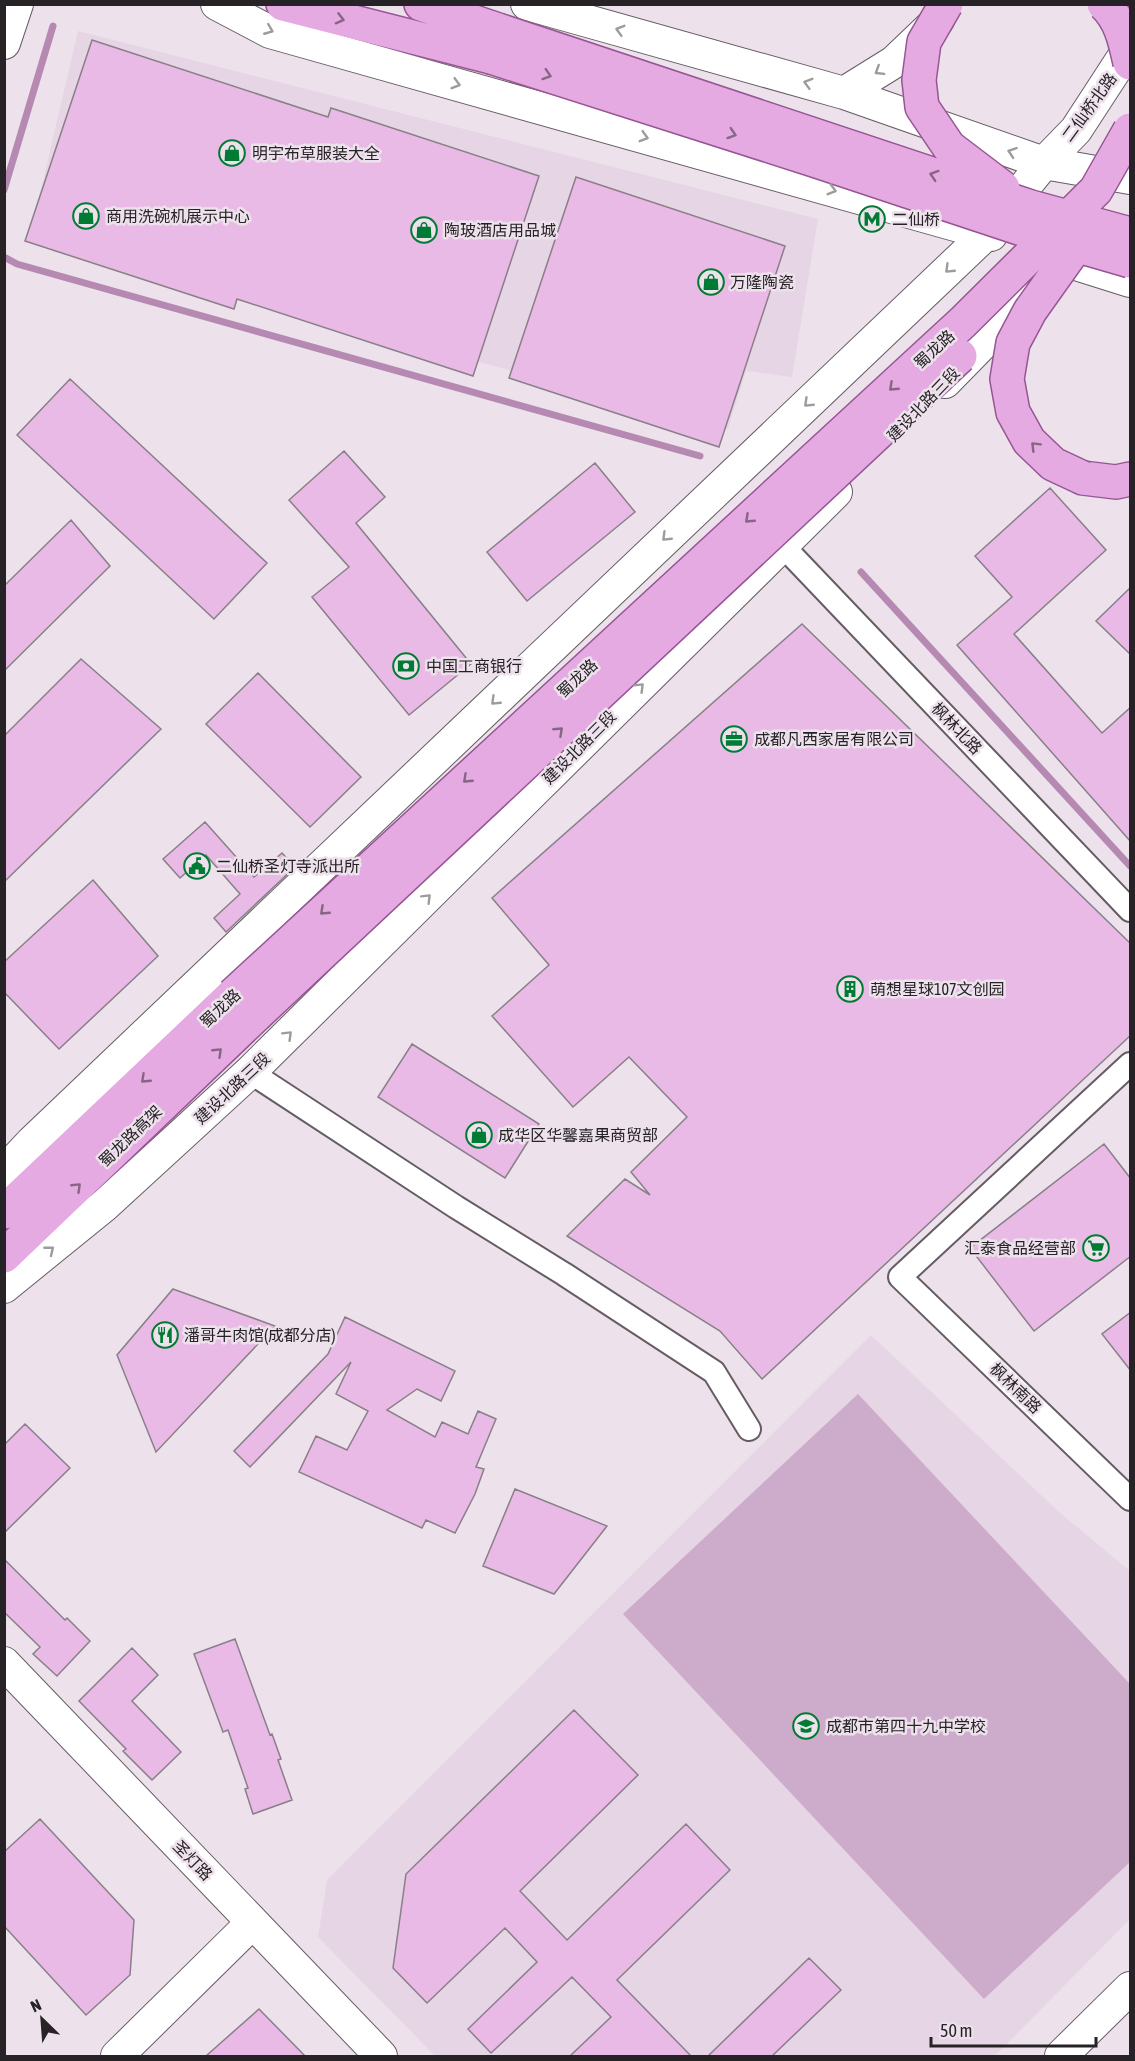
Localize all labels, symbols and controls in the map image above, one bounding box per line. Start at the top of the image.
one-way arrow [335,11,345,24]
one-way arrow [263,23,274,35]
one-way arrow [615,25,625,38]
one-way arrow [875,63,885,75]
one-way arrow [541,67,552,80]
street label: 二仙桥北路 [1058,69,1120,145]
one-way arrow [451,77,461,89]
one-way arrow [803,78,813,90]
one-way arrow [726,127,737,139]
one-way arrow [638,130,649,142]
shop icon: 明宇布草服装大全 [217,138,247,168]
place label: 明宇布草服装大全 [252,144,380,162]
one-way arrow [1007,146,1018,159]
one-way arrow [929,170,940,182]
one-way arrow [827,182,837,195]
shop icon: 商用洗碗机展示中心 [71,201,101,231]
metro station icon: 二仙桥 [857,204,887,234]
place label: 商用洗碗机展示中心 [106,207,250,225]
place label: 二仙桥 [892,210,940,228]
shop icon: 陶玻酒店用品城 [409,215,439,245]
place label: 陶玻酒店用品城 [444,221,556,239]
one-way arrow [945,261,956,272]
shop icon: 万隆陶瓷 [696,267,726,297]
place label: 万隆陶瓷 [730,273,794,291]
street label: 蜀龙路 [910,326,958,372]
street label: 建设北路三段 [883,363,963,445]
one-way arrow [889,380,899,391]
one-way arrow [804,396,814,407]
one-way arrow [1031,442,1041,453]
one-way arrow [745,512,756,523]
one-way arrow [663,530,674,541]
bank icon: 中国工商银行 [391,651,421,681]
street label: 蜀龙路 [553,655,601,701]
place label: 中国工商银行 [426,657,522,675]
one-way arrow [634,683,644,694]
one-way arrow [491,694,501,705]
street label: 枫林北路 [928,699,986,757]
street label: 建设北路三段 [539,707,619,787]
office icon: 成都凡西家居有限公司 [719,724,749,754]
one-way arrow [552,727,563,738]
place label: 成都凡西家居有限公司 [754,730,914,748]
one-way arrow [463,772,474,783]
public building icon: 二仙桥圣灯寺派出所 [182,851,212,881]
place label: 二仙桥圣灯寺派出所 [216,857,360,875]
one-way arrow [419,894,430,905]
one-way arrow [320,904,331,915]
building icon: 萌想星球107文创园 [835,974,865,1004]
place label: 萌想星球107文创园 [870,980,1005,998]
street label: 蜀龙路 [196,985,244,1031]
one-way arrow [280,1031,291,1042]
one-way arrow [210,1048,221,1059]
street label: 建设北路三段 [191,1049,273,1127]
one-way arrow [141,1071,152,1082]
street label: 蜀龙路高架 [95,1102,165,1170]
shop icon: 成华区华馨嘉果商贸部 [464,1120,494,1150]
place label: 成华区华馨嘉果商贸部 [498,1126,658,1144]
one-way arrow [70,1183,81,1194]
supermarket icon: 汇泰食品经营部 [1081,1233,1111,1263]
place label: 汇泰食品经营部 [964,1239,1076,1257]
one-way arrow [43,1246,54,1257]
restaurant icon: 潘哥牛肉馆(成都分店) [150,1320,180,1350]
place label: 潘哥牛肉馆(成都分店) [184,1326,336,1345]
street label: 枫林南路 [987,1359,1045,1417]
school or university icon: 成都市第四十九中学校 [791,1711,821,1741]
place label: 成都市第四十九中学校 [826,1717,986,1735]
street label: 圣灯路 [170,1836,216,1884]
north arrow [12,1989,72,2049]
text: N [28,1995,44,2016]
scale bar [931,2010,1096,2048]
text: 50 m [940,2020,972,2041]

